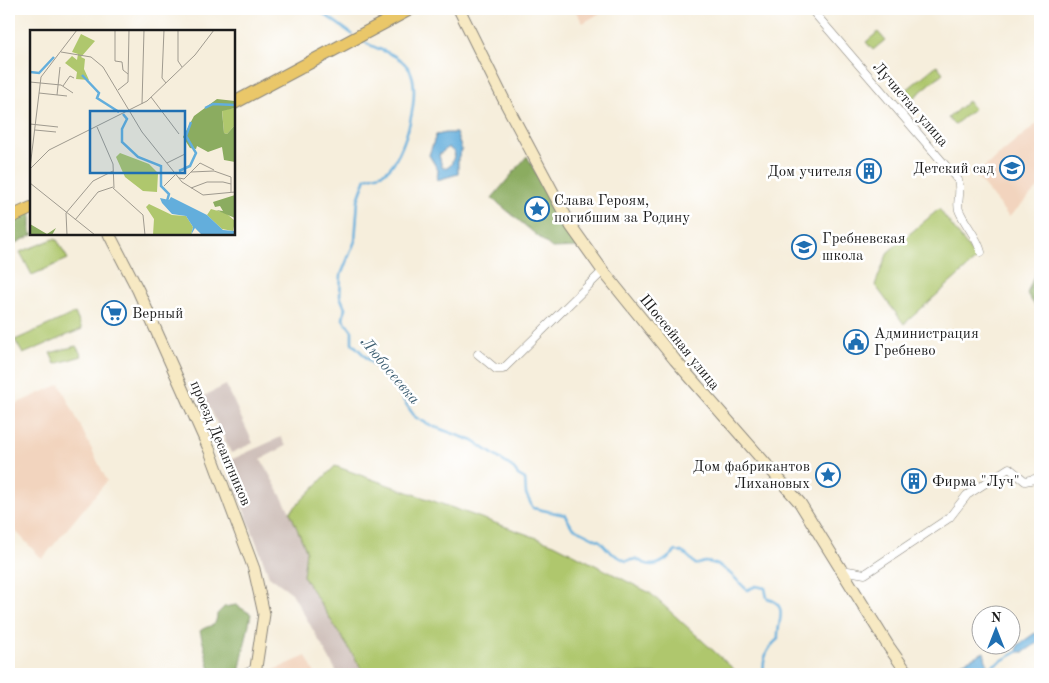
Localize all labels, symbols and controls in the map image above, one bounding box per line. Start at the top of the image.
inset map [30,30,235,235]
street label: Лучистая улица [869,60,951,151]
school or university icon: Детский сад [999,155,1025,181]
building icon: Дом учителя [856,158,882,184]
place label: Детский сад [913,162,995,177]
place label: Дом учителя [768,165,852,180]
place label: Слава Героям, погибшим за Родину [554,194,690,226]
place icon: Слава Героям, погибшим за Родину [524,196,550,222]
place label: Гребневская школа [822,232,906,264]
school or university icon: Гребневская школа [791,234,817,260]
street label: Шоссейная улица [636,292,722,394]
supermarket icon: Верный [101,300,127,326]
place label: Верный [132,307,183,322]
place label: Администрация Гребнево [874,327,979,359]
public building icon: Администрация Гребнево [843,329,869,355]
water label: Любосеевка [357,335,422,408]
street label: проезд Десантников [187,379,253,508]
place label: Дом фабрикантов Лихановых [693,460,810,492]
place icon: Дом фабрикантов Лихановых [815,462,841,488]
building icon: Фирма "Луч" [901,468,927,494]
place label: Фирма "Луч" [932,475,1020,490]
north arrow [972,606,1022,656]
text: N [991,611,1002,625]

